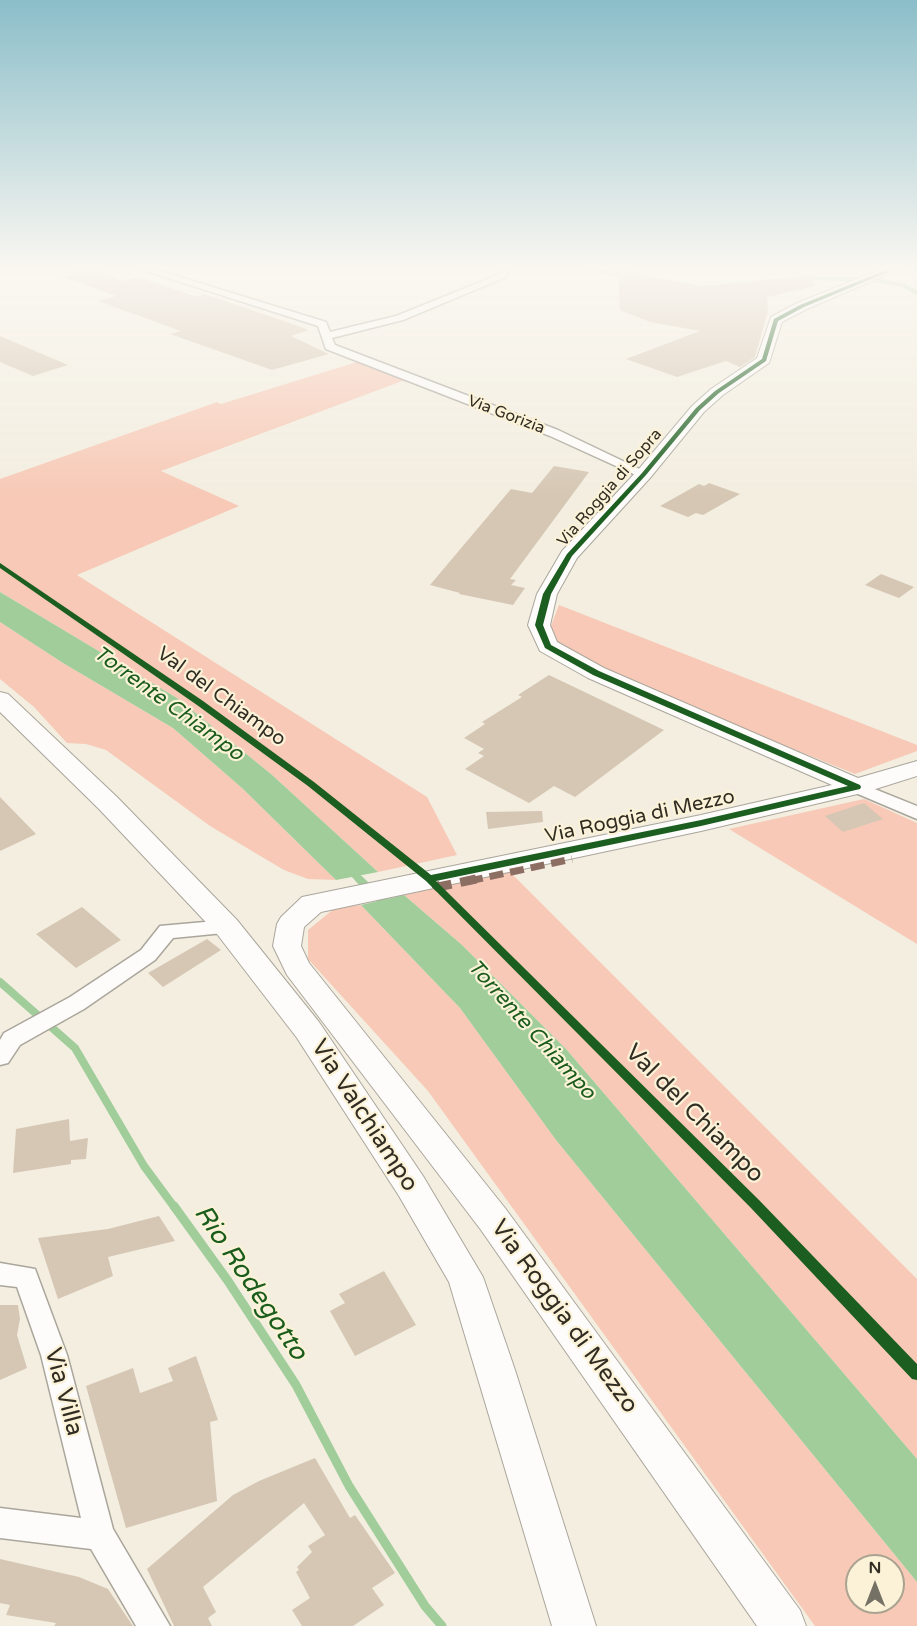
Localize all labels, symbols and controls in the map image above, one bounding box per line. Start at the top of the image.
street label: Via Gorizia [465,392,547,438]
street label: Via Roggia di Sopra [554,425,666,551]
water label: Torrente Chiampo [88,641,248,767]
street label: Val del Chiampo [152,642,290,752]
street label: Via Roggia di Mezzo [543,785,737,849]
water label: Torrente Chiampo [462,955,600,1105]
street label: Via Valchiampo [304,1035,424,1197]
street label: Val del Chiampo [619,1039,769,1189]
water label: Rio Rodegotto [187,1199,313,1367]
street label: Via Roggia di Mezzo [484,1215,644,1419]
street label: Via Villa [37,1345,89,1439]
north arrow [845,1554,905,1614]
text: N [869,1558,881,1578]

